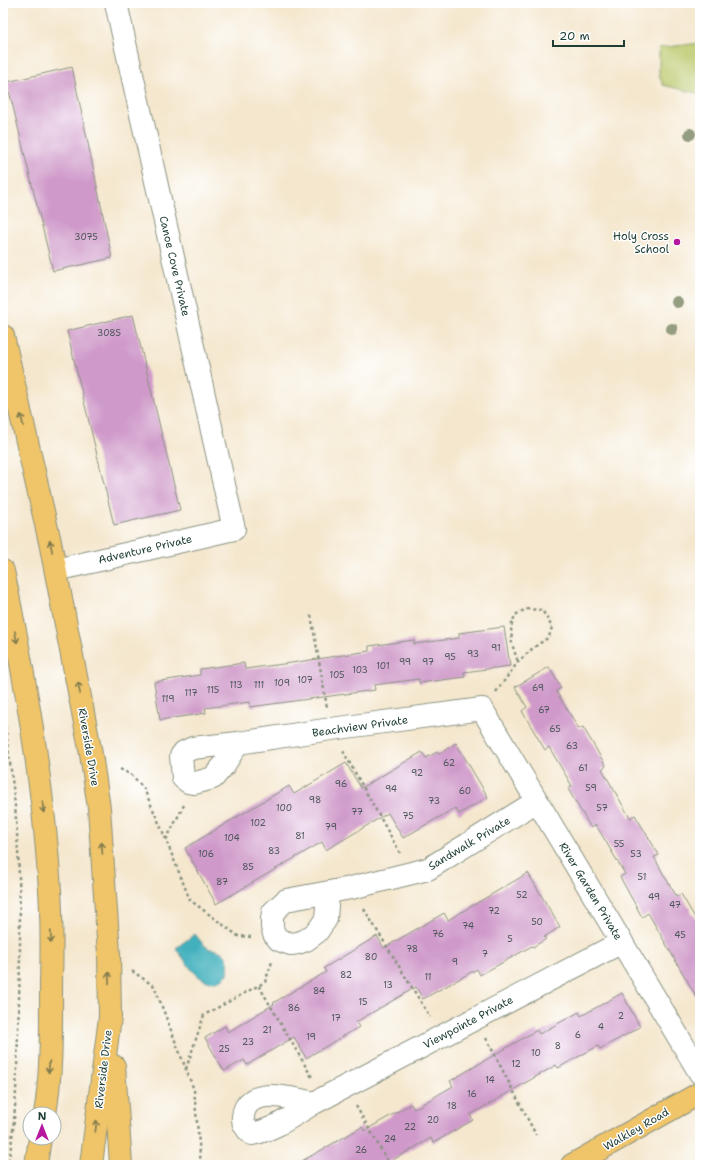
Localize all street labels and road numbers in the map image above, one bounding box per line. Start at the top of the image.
street label: Canoe Cove Private [156,214,193,318]
street label: Adventure Private [97,531,194,568]
street label: Riverside Drive [74,707,103,787]
street label: Beachview Private [311,712,409,741]
street label: Sandwalk Private [425,813,513,874]
street label: River Garden Private [555,840,626,943]
street label: Viewpointe Private [421,992,516,1053]
street label: Riverside Drive [91,1029,116,1109]
street label: Walkley Road [601,1105,672,1154]

